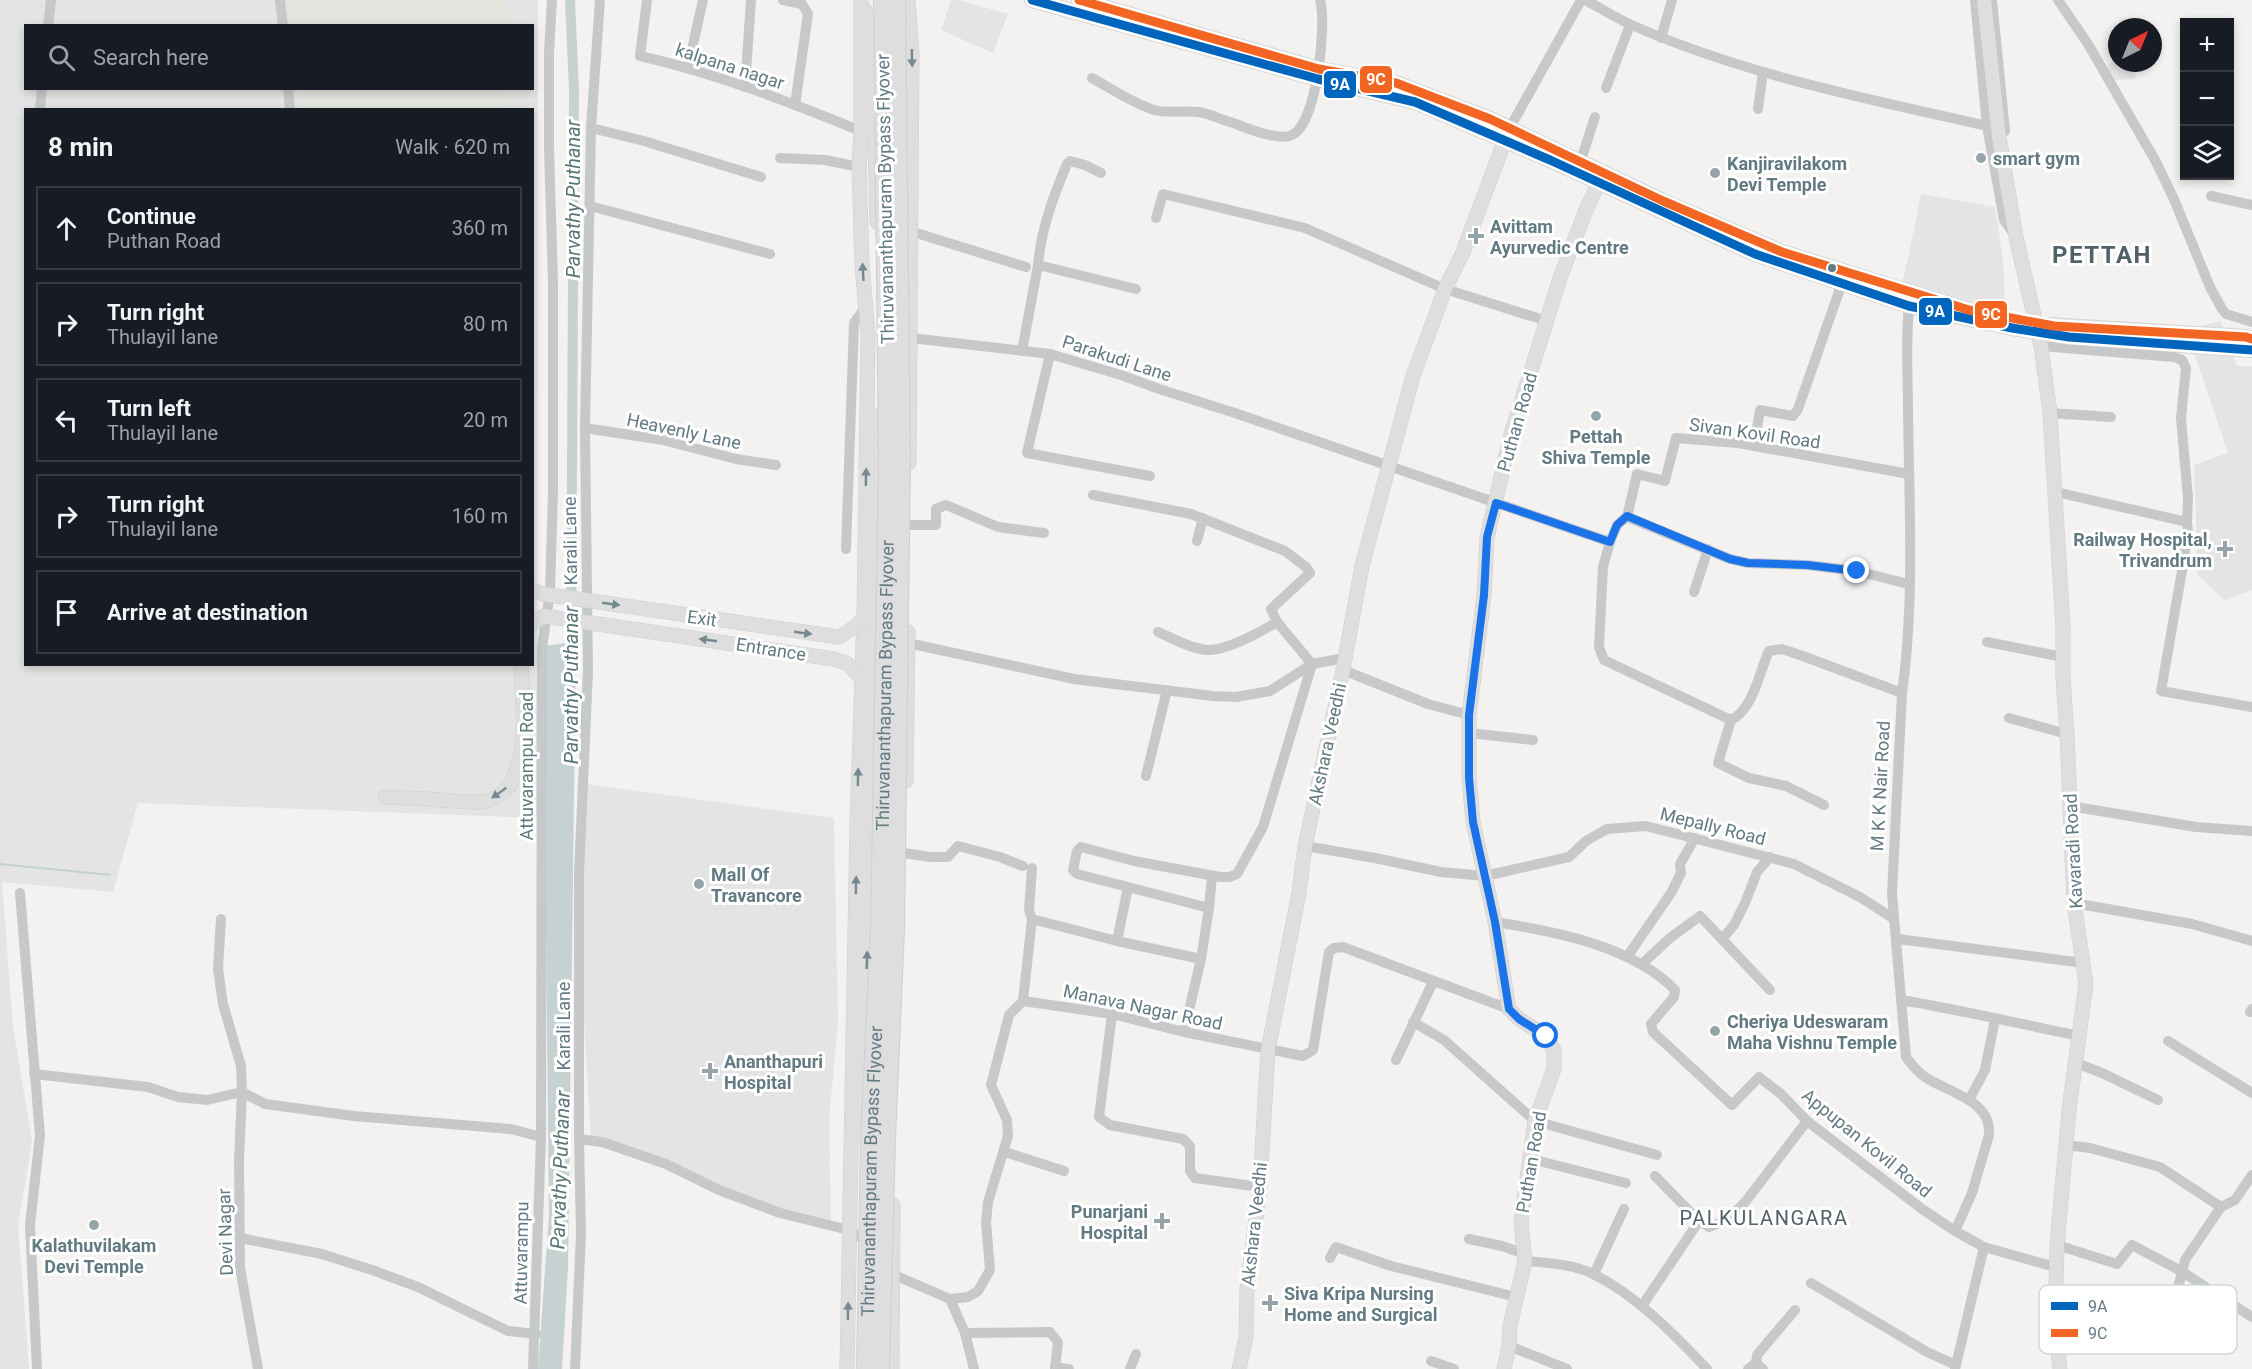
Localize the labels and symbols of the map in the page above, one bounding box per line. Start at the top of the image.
north arrow [2108,18,2162,72]
street label: kalpana nagar [673,39,787,93]
one-way arrow [907,49,917,68]
street label: Thiruvananthapuram Bypass Flyover [872,54,898,344]
line badge: 9C [1359,65,1393,94]
line badge: 9A [1323,70,1357,99]
text: 9C [1366,70,1386,89]
text: 9A [1330,75,1350,94]
water label: Parvathy Puthanar [561,118,585,278]
place label: smart gym [1993,148,2080,169]
marker: smart gym [1974,151,1988,165]
place label: Kanjiravilakom Devi Temple [1727,153,1847,195]
marker: Kanjiravilakom Devi Temple [1708,166,1722,180]
place label: Avittam Ayurvedic Centre [1490,216,1629,258]
marker: Avittam Ayurvedic Centre [1467,227,1485,245]
district label: PETTAH [2052,241,2152,269]
one-way arrow [858,262,867,281]
unlabelled marker [1826,262,1838,274]
line badge: 9A [1918,297,1953,326]
line badge: 9C [1974,300,2008,329]
text: 9A [1925,302,1945,321]
text: 9C [1981,305,2001,324]
street label: Parakudi Lane [1060,330,1174,386]
street label: Puthan Road [1493,370,1541,474]
street label: Heavenly Lane [625,409,743,453]
marker: Pettah Shiva Temple [1589,409,1603,423]
street label: Sivan Kovil Road [1688,413,1822,453]
place label: Pettah Shiva Temple [1542,426,1651,468]
one-way arrow [861,468,871,487]
street label: Karali Lane [559,496,581,586]
place label: Railway Hospital, Trivandrum [2073,529,2212,571]
street label: Thiruvananthapuram Bypass Flyover [871,540,897,831]
marker: Railway Hospital, Trivandrum [2216,540,2234,558]
route end [1843,557,1869,583]
one-way arrow [601,600,620,609]
water label: Parvathy Puthanar [559,604,583,764]
street label: Exit [686,606,718,630]
one-way arrow [794,628,813,637]
street label: Entrance [735,633,807,665]
one-way arrow [698,635,717,644]
street label: Akshara Veedhi [1304,681,1350,807]
street label: Attuvarampu Road [516,692,537,840]
street label: M K K Nair Road [1866,720,1894,852]
one-way arrow [853,767,863,786]
one-way arrow [491,787,507,799]
street label: Kavaradi Road [2060,793,2086,909]
street label: Mepally Road [1658,803,1768,849]
place label: Mall Of Travancore [711,864,802,906]
one-way arrow [852,875,861,894]
marker: Mall Of Travancore [692,877,706,891]
one-way arrow [862,951,872,970]
street label: Manava Nagar Road [1061,980,1225,1034]
street label: Karali Lane [553,982,574,1070]
place label: Cheriya Udeswaram Maha Vishnu Temple [1727,1011,1897,1053]
route start [1532,1022,1558,1048]
marker: Cheriya Udeswaram Maha Vishnu Temple [1708,1024,1722,1038]
street label: Thiruvananthapuram Bypass Flyover [856,1025,886,1316]
place label: Ananthapuri Hospital [724,1051,823,1093]
marker: Ananthapuri Hospital [701,1062,719,1080]
street label: Appupan Kovil Road [1798,1084,1936,1202]
water label: Parvathy Puthanar [545,1089,575,1250]
street label: Puthan Road [1512,1110,1550,1214]
street label: Akshara Veedhi [1237,1161,1271,1287]
street label: Devi Nagar [213,1188,237,1276]
street label: Attuvarampu [510,1201,532,1305]
place label: Punarjani Hospital [1071,1201,1148,1243]
district label: PALKULANGARA [1680,1206,1848,1230]
marker: Punarjani Hospital [1153,1212,1171,1230]
marker: Kalathuvilakam Devi Temple [87,1218,101,1232]
place label: Kalathuvilakam Devi Temple [32,1235,156,1277]
place label: Siva Kripa Nursing Home and Surgical [1284,1283,1437,1325]
legend [2039,1285,2237,1354]
marker: Siva Kripa Nursing Home and Surgical [1261,1294,1279,1312]
text: 9A [2088,1297,2108,1316]
one-way arrow [844,1301,853,1320]
text: 9C [2088,1324,2107,1343]

